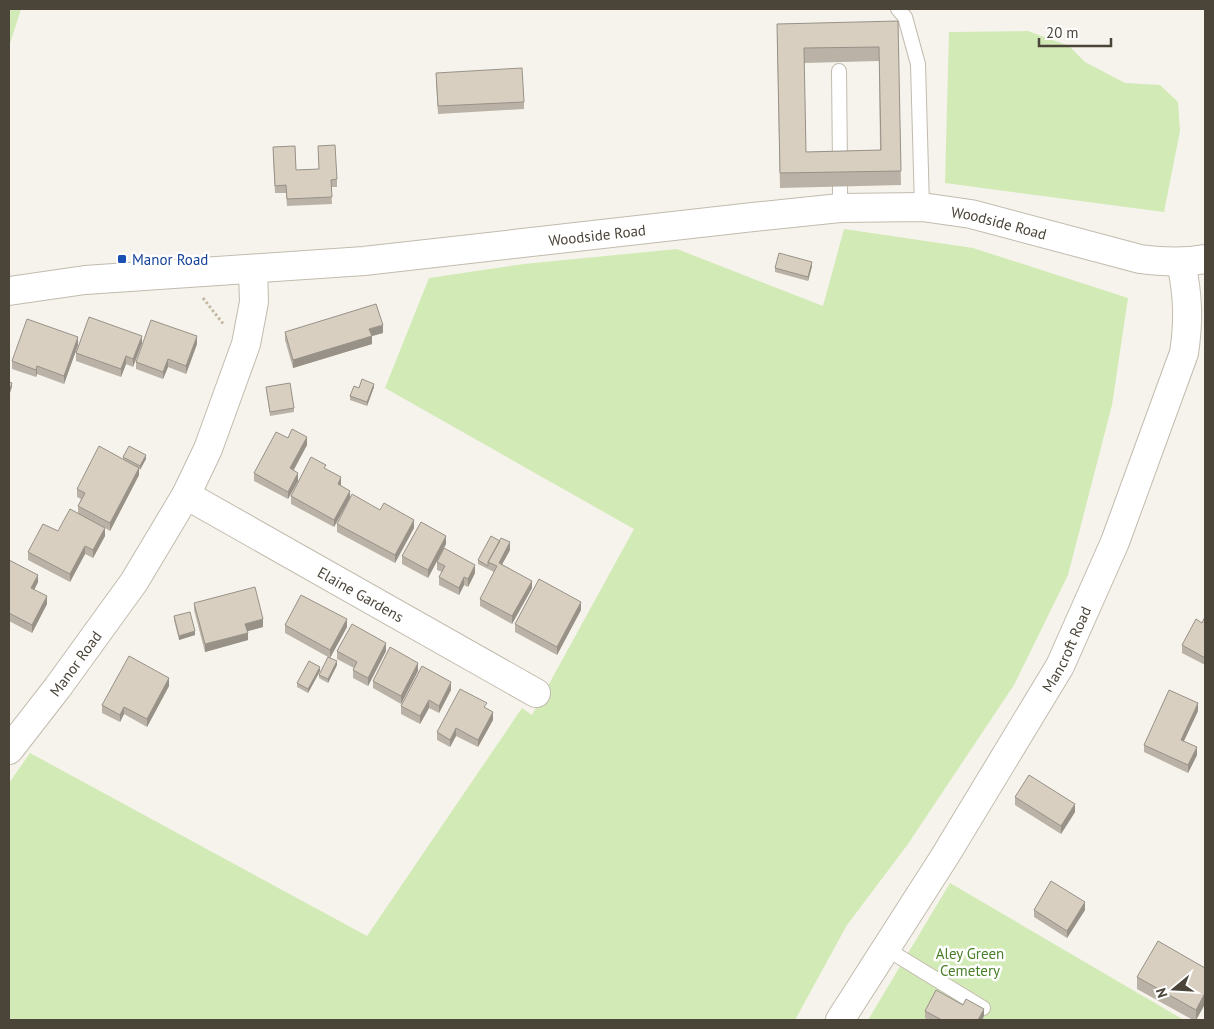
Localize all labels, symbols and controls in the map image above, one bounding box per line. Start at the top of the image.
scale bar [1039,15,1112,47]
text: 20 m [1046,23,1079,42]
street label: Woodside Road [950,202,1049,243]
street label: Woodside Road [547,220,647,250]
place label: Manor Road [132,250,208,269]
marker: Manor Road [116,253,128,265]
street label: Elaine Gardens [315,562,407,626]
street label: Mancroft Road [1037,603,1095,695]
street label: Manor Road [45,627,105,700]
park label: Aley Green Cemetery [936,944,1004,980]
north arrow [1149,964,1199,1014]
text: N [1152,986,1172,1000]

